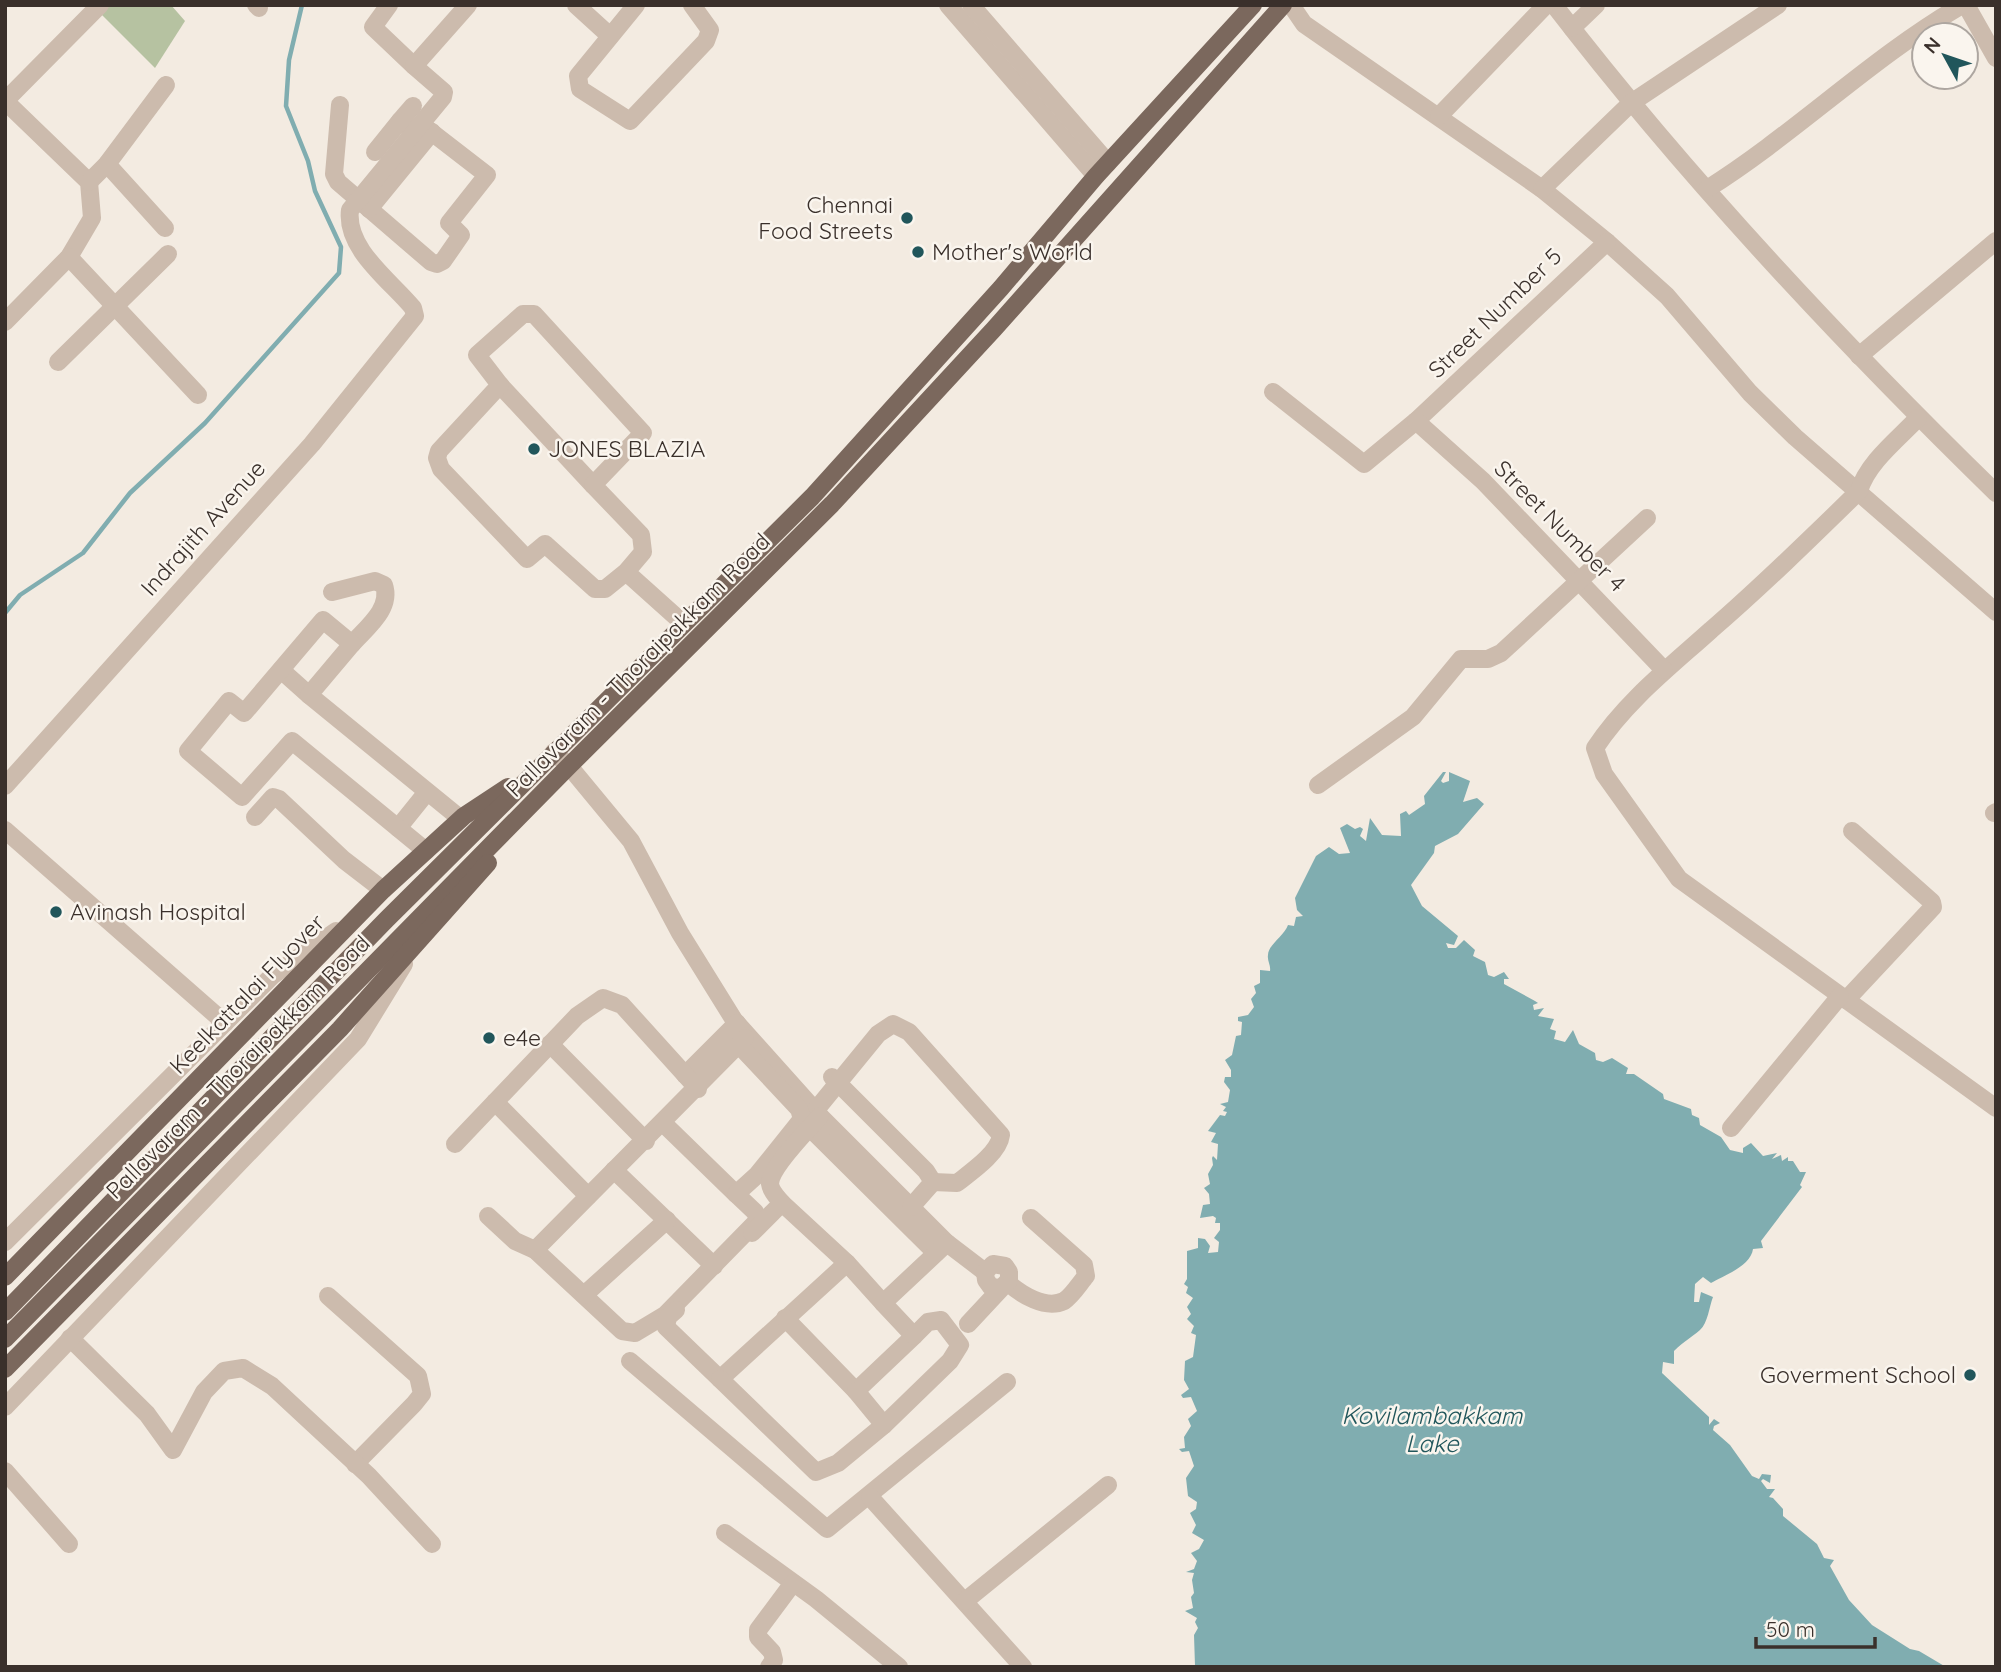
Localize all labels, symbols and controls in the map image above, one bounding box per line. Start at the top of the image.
north arrow [1910,21,1980,91]
text: N [1918,32,1946,58]
place label: Chennai Food Streets [758,190,893,245]
marker: Chennai Food Streets [899,210,915,226]
place label: Mother's World [932,237,1093,266]
street label: Street Number 5 [1422,242,1568,384]
marker: Mother's World [910,244,926,260]
place label: JONES BLAZIA [548,434,705,463]
marker: JONES BLAZIA [526,441,542,457]
street label: Indrajith Avenue [134,454,271,601]
street label: Street Number 4 [1489,454,1632,597]
street label: Pallavaram - Thoraipakkam Road [500,527,776,803]
place label: Avinash Hospital [70,897,246,926]
marker: Avinash Hospital [48,904,64,920]
street label: Keelkattalai Flyover [163,908,330,1080]
street label: Pallavaram - Thoraipakkam Road [100,929,376,1205]
place label: e4e [503,1023,541,1052]
marker: e4e [481,1030,497,1046]
place label: Goverment School [1760,1360,1956,1389]
marker: Goverment School [1962,1367,1978,1383]
water label: Kovilambakkam Lake [1342,1400,1524,1458]
scale bar [1756,1606,1875,1650]
text: 50 m [1766,1616,1815,1642]

